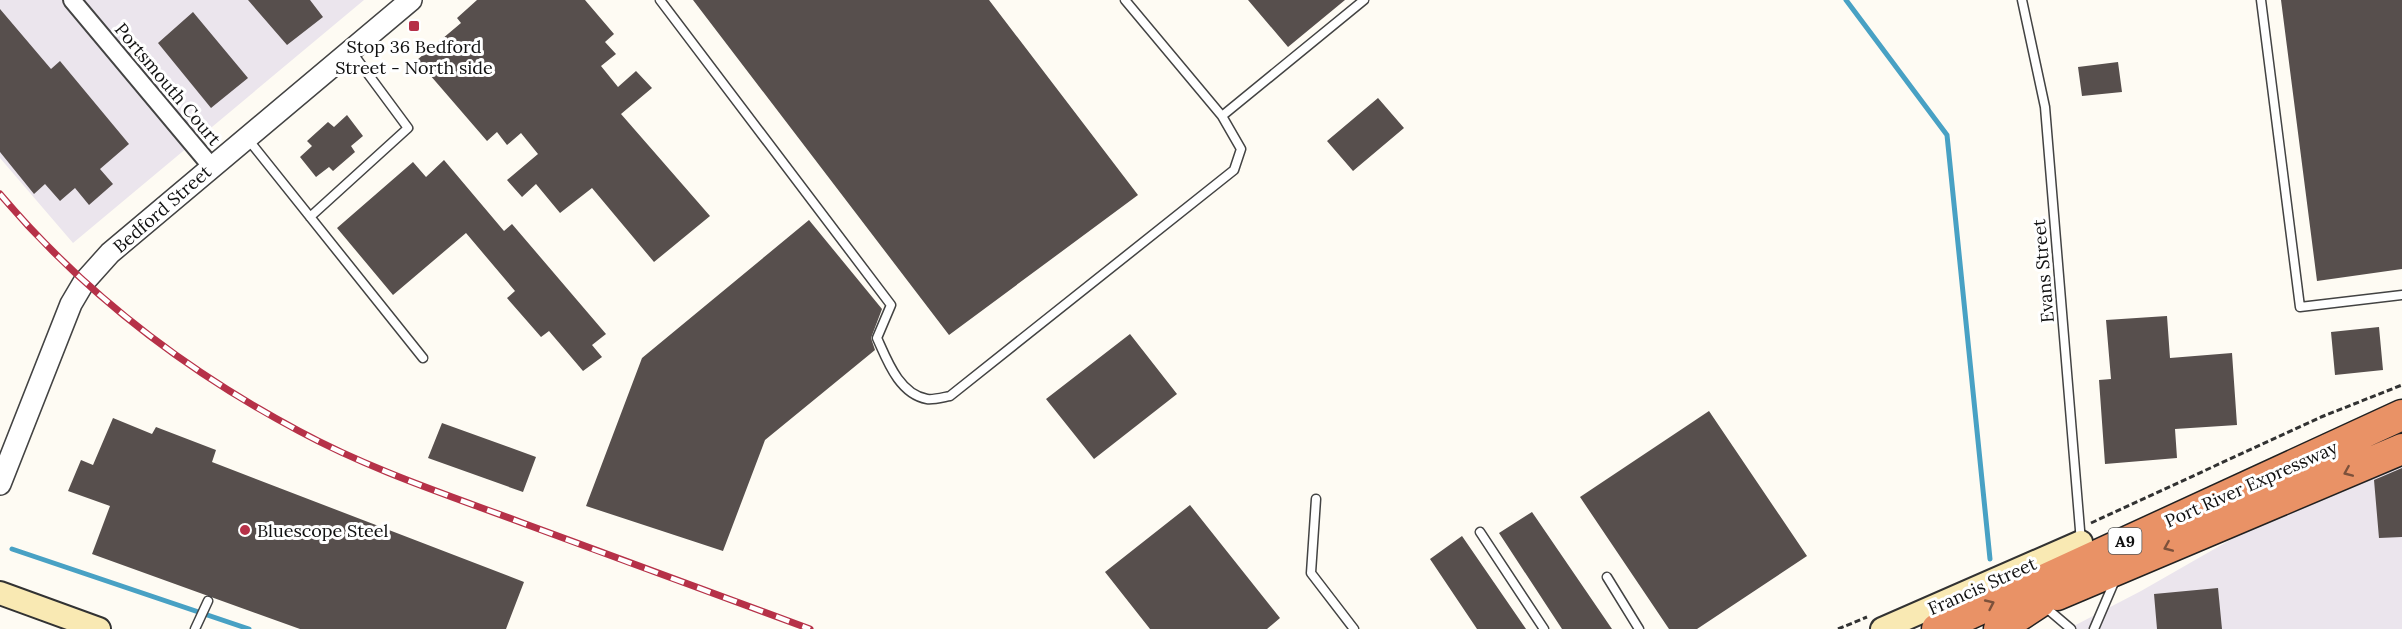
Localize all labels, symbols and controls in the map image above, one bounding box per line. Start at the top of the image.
street label: Portsmouth Court [110,18,226,150]
marker: Stop 36 Bedford Street - North side [407,19,421,33]
place label: Stop 36 Bedford Street - North side [335,35,493,79]
street label: Bedford Street [108,160,216,258]
street label: Evans Street [2027,218,2059,324]
street label: Port River Expressway [2161,435,2342,533]
one-way arrow [2343,464,2354,476]
place label: Bluescope Steel [257,519,389,542]
marker: Bluescope Steel [238,523,252,537]
road number: A9 [2108,528,2142,554]
one-way arrow [2164,540,2175,552]
street label: Francis Street [1924,552,2040,620]
one-way arrow [1983,600,1994,612]

